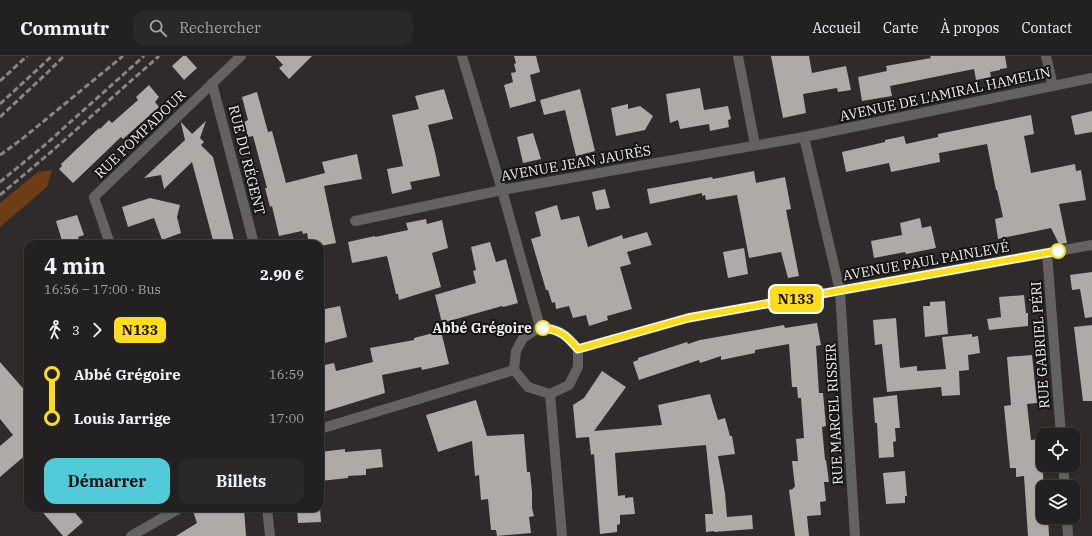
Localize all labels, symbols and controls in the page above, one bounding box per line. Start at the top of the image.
search box [133,10,413,46]
text: Commutr [20,16,109,40]
icon: search [147,17,169,39]
text: Rechercher [179,18,261,37]
text: Accueil [812,19,861,37]
text: Carte [883,19,918,37]
text: À propos [940,19,999,37]
text: Contact [1021,19,1072,37]
street label: AVENUE DE L'AMIRAL HAMELIN [838,63,1052,125]
street label: RUE POMPADOUR [91,85,190,182]
street label: RUE DU RÉGENT [225,103,270,217]
street label: AVENUE JEAN JAURÈS [499,140,652,185]
street label: AVENUE PAUL PAINLEVÉ [841,237,1011,285]
unlabelled marker [1050,243,1066,259]
text: 4 min [44,251,106,280]
text: 2.90 € [260,265,304,284]
text: 16:56 – 17:00 · Bus [44,281,161,298]
street label: RUE GABRIEL PÉRI [1026,281,1053,409]
line badge: N133 [768,286,824,312]
text: N133 [778,290,814,308]
icon: walk [44,319,66,341]
icon: forward [86,319,108,341]
place label: Abbé Grégoire [432,319,532,337]
marker: Abbé Grégoire [535,320,551,336]
text: N133 [122,321,158,339]
text: 3 [72,322,80,339]
street label: RUE MARCEL RISSER [821,342,847,485]
text: Abbé Grégoire [74,365,181,384]
text: 16:59 [269,366,304,383]
text: Louis Jarrige [74,409,171,428]
text: 17:00 [269,410,304,427]
map controls [1036,428,1080,524]
button: locate [1036,428,1080,472]
button: Démarrer [44,458,170,504]
button: Billets [178,458,304,504]
button: layers [1036,480,1080,524]

